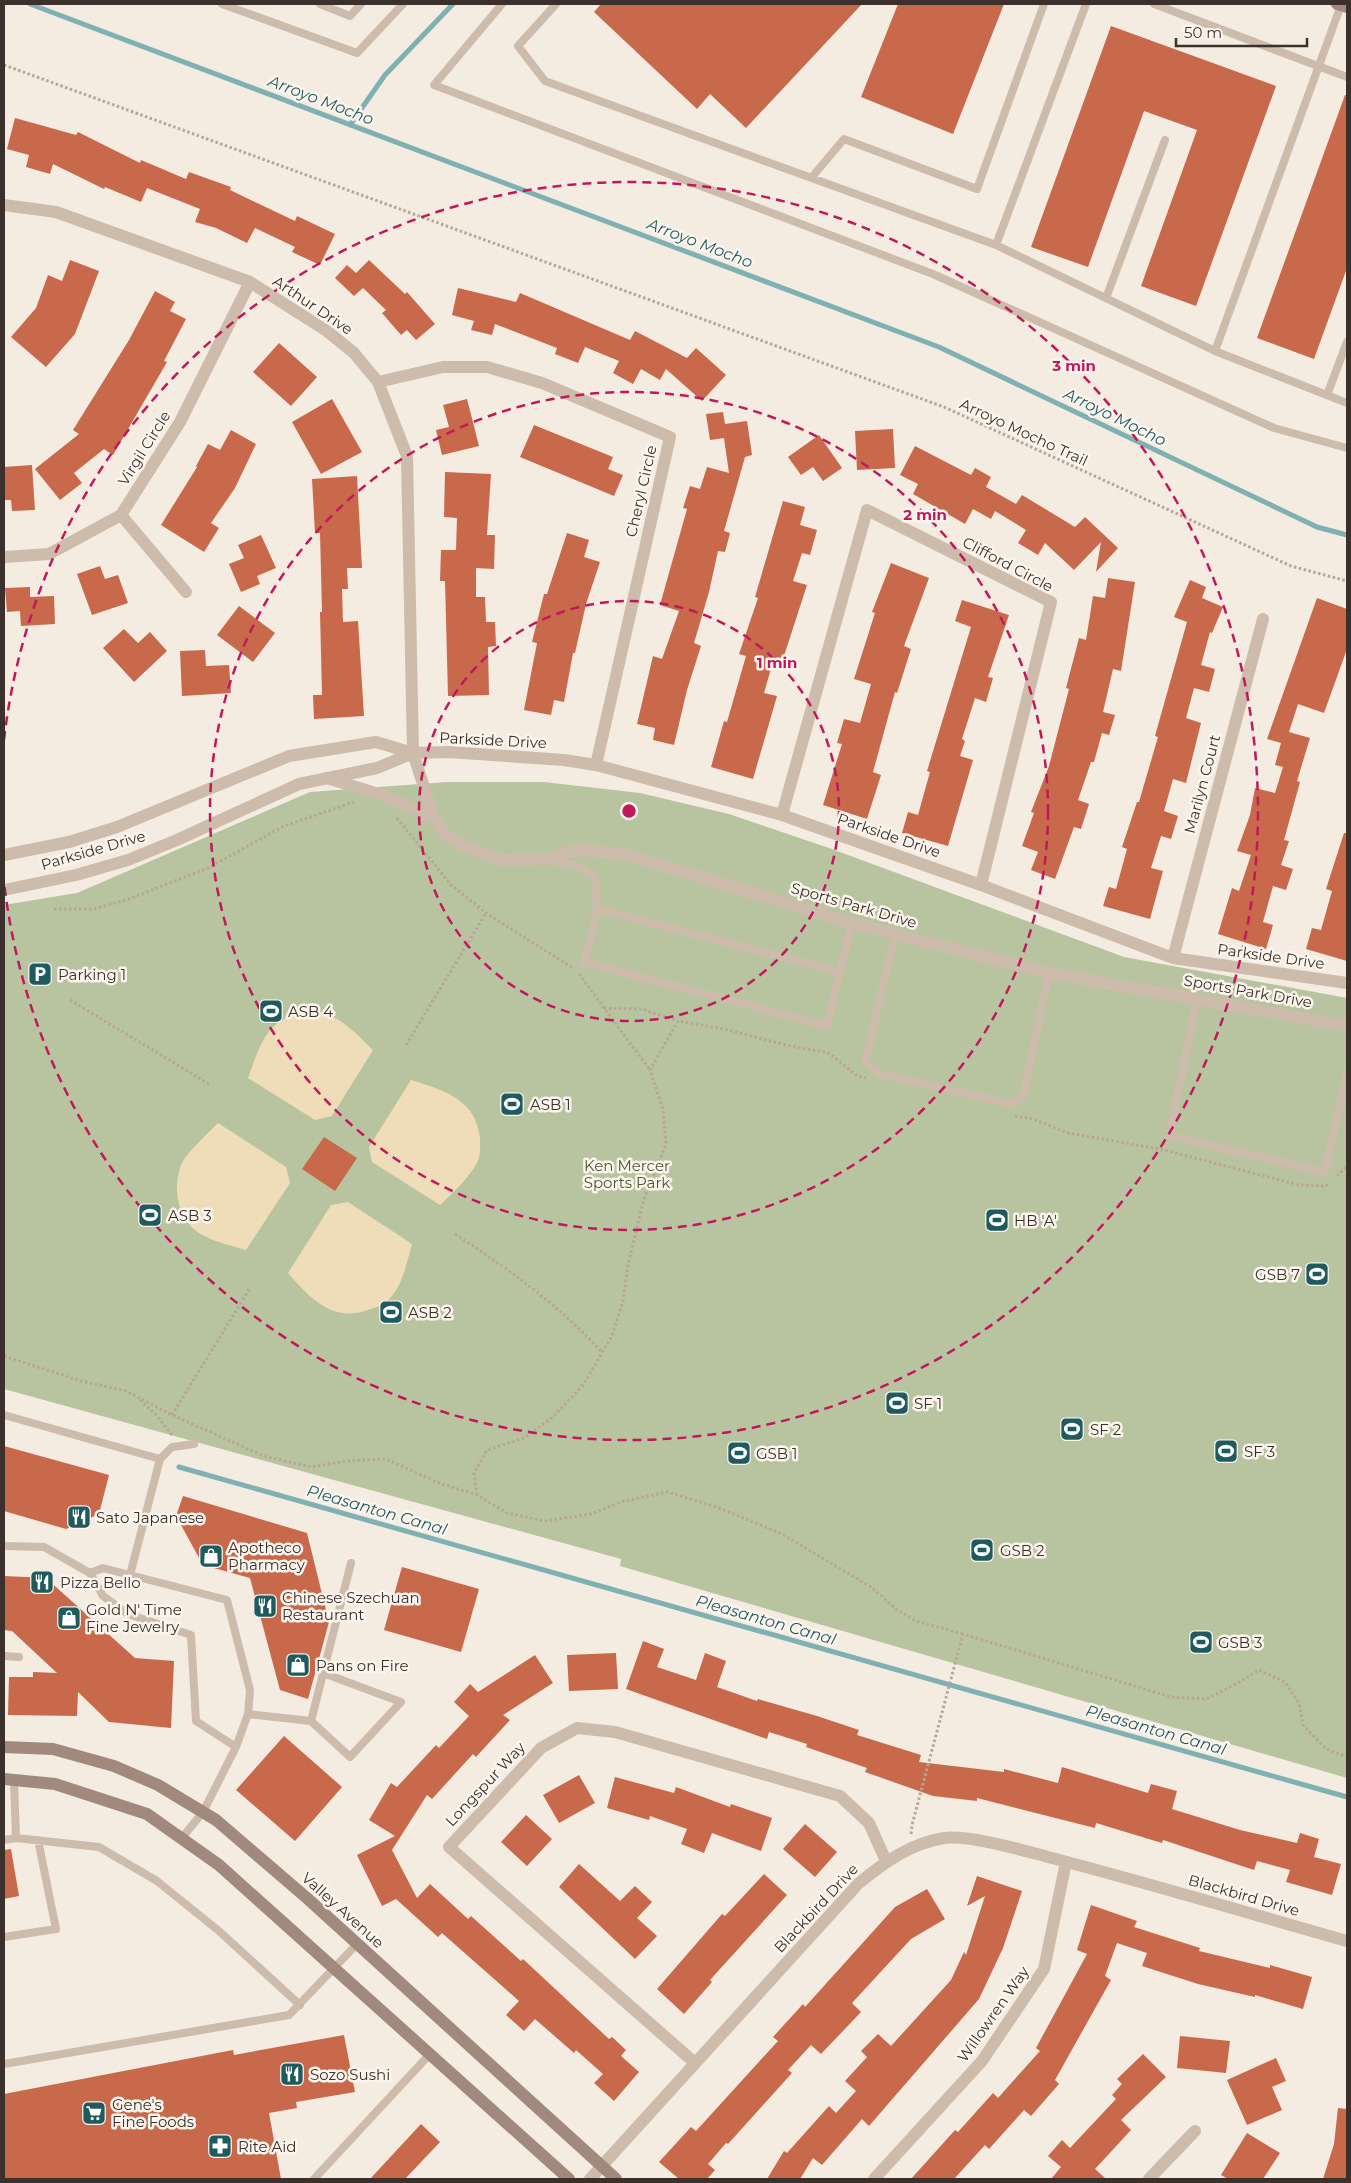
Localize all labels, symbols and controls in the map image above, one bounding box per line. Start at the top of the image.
scale bar [1176,15,1307,47]
text: 50 m [1184,23,1222,42]
water label: Arroyo Mocho [265,71,376,129]
water label: Arroyo Mocho [644,214,755,272]
street label: Arthur Drive [269,271,357,339]
text: 3 min [1051,356,1096,375]
water label: Arroyo Mocho [1060,384,1169,450]
street label: Arroyo Mocho Trail [957,394,1091,470]
street label: Virgil Circle [114,407,174,489]
street label: Cheryl Circle [621,443,661,539]
text: 2 min [903,505,947,524]
street label: Clifford Circle [959,532,1057,596]
text: 1 min [757,653,797,672]
street label: Parkside Drive [439,728,547,752]
street label: Marilyn Court [1180,733,1224,835]
centre of rings [620,802,638,820]
street label: Parkside Drive [835,808,943,862]
street label: Parkside Drive [39,826,147,874]
street label: Sports Park Drive [789,878,919,932]
street label: Parkside Drive [1216,939,1326,973]
parking icon: Parking 1 [27,961,53,987]
place label: Parking 1 [58,965,126,984]
street label: Sports Park Drive [1182,970,1314,1012]
sports icon: ASB 4 [258,998,284,1024]
place label: ASB 4 [288,1002,333,1021]
sports icon: ASB 1 [499,1091,525,1117]
place label: ASB 1 [530,1095,571,1114]
park label: Ken Mercer Sports Park [584,1156,670,1192]
sports icon: ASB 3 [137,1202,163,1228]
place label: ASB 3 [168,1206,212,1225]
sports icon: HB 'A' [984,1207,1010,1233]
place label: HB 'A' [1014,1211,1057,1230]
sports icon: GSB 7 [1304,1261,1330,1287]
place label: GSB 7 [1255,1265,1300,1284]
sports icon: ASB 2 [378,1299,404,1325]
place label: ASB 2 [408,1303,452,1322]
sports icon: SF 1 [884,1390,910,1416]
place label: SF 1 [914,1394,942,1413]
sports icon: SF 2 [1059,1416,1085,1442]
place label: SF 2 [1090,1420,1121,1439]
sports icon: SF 3 [1213,1438,1239,1464]
sports icon: GSB 1 [726,1440,752,1466]
place label: SF 3 [1244,1442,1275,1461]
place label: GSB 1 [756,1444,797,1463]
water label: Pleasanton Canal [305,1481,450,1539]
restaurant icon: Sato Japanese [66,1504,92,1530]
place label: Sato Japanese [96,1508,204,1527]
sports icon: GSB 2 [969,1537,995,1563]
place label: Apotheco Pharmacy [228,1538,306,1574]
place label: GSB 2 [1000,1541,1045,1560]
shop icon: Apotheco Pharmacy [198,1543,224,1569]
restaurant icon: Pizza Bello [29,1569,55,1595]
place label: Pizza Bello [60,1573,141,1592]
place label: Chinese Szechuan Restaurant [282,1588,420,1624]
water label: Pleasanton Canal [694,1591,839,1649]
restaurant icon: Chinese Szechuan Restaurant [252,1593,278,1619]
place label: Gold N' Time Fine Jewelry [86,1600,182,1636]
shop icon: Gold N' Time Fine Jewelry [56,1605,82,1631]
sports icon: GSB 3 [1188,1629,1214,1655]
place label: GSB 3 [1218,1633,1263,1652]
shop icon: Pans on Fire [285,1652,311,1678]
place label: Pans on Fire [316,1656,409,1675]
water label: Pleasanton Canal [1084,1701,1229,1759]
street label: Longspur Way [441,1737,530,1830]
street label: Blackbird Drive [770,1859,862,1957]
street label: Valley Avenue [298,1868,388,1952]
street label: Blackbird Drive [1186,1870,1302,1920]
street label: Willowren Way [953,1962,1034,2065]
restaurant icon: Sozo Sushi [279,2061,305,2087]
place label: Sozo Sushi [310,2065,390,2084]
place label: Gene's Fine Foods [112,2095,194,2131]
supermarket icon: Gene's Fine Foods [81,2100,107,2126]
pharmacy icon: Rite Aid [207,2133,233,2159]
place label: Rite Aid [238,2137,297,2156]

